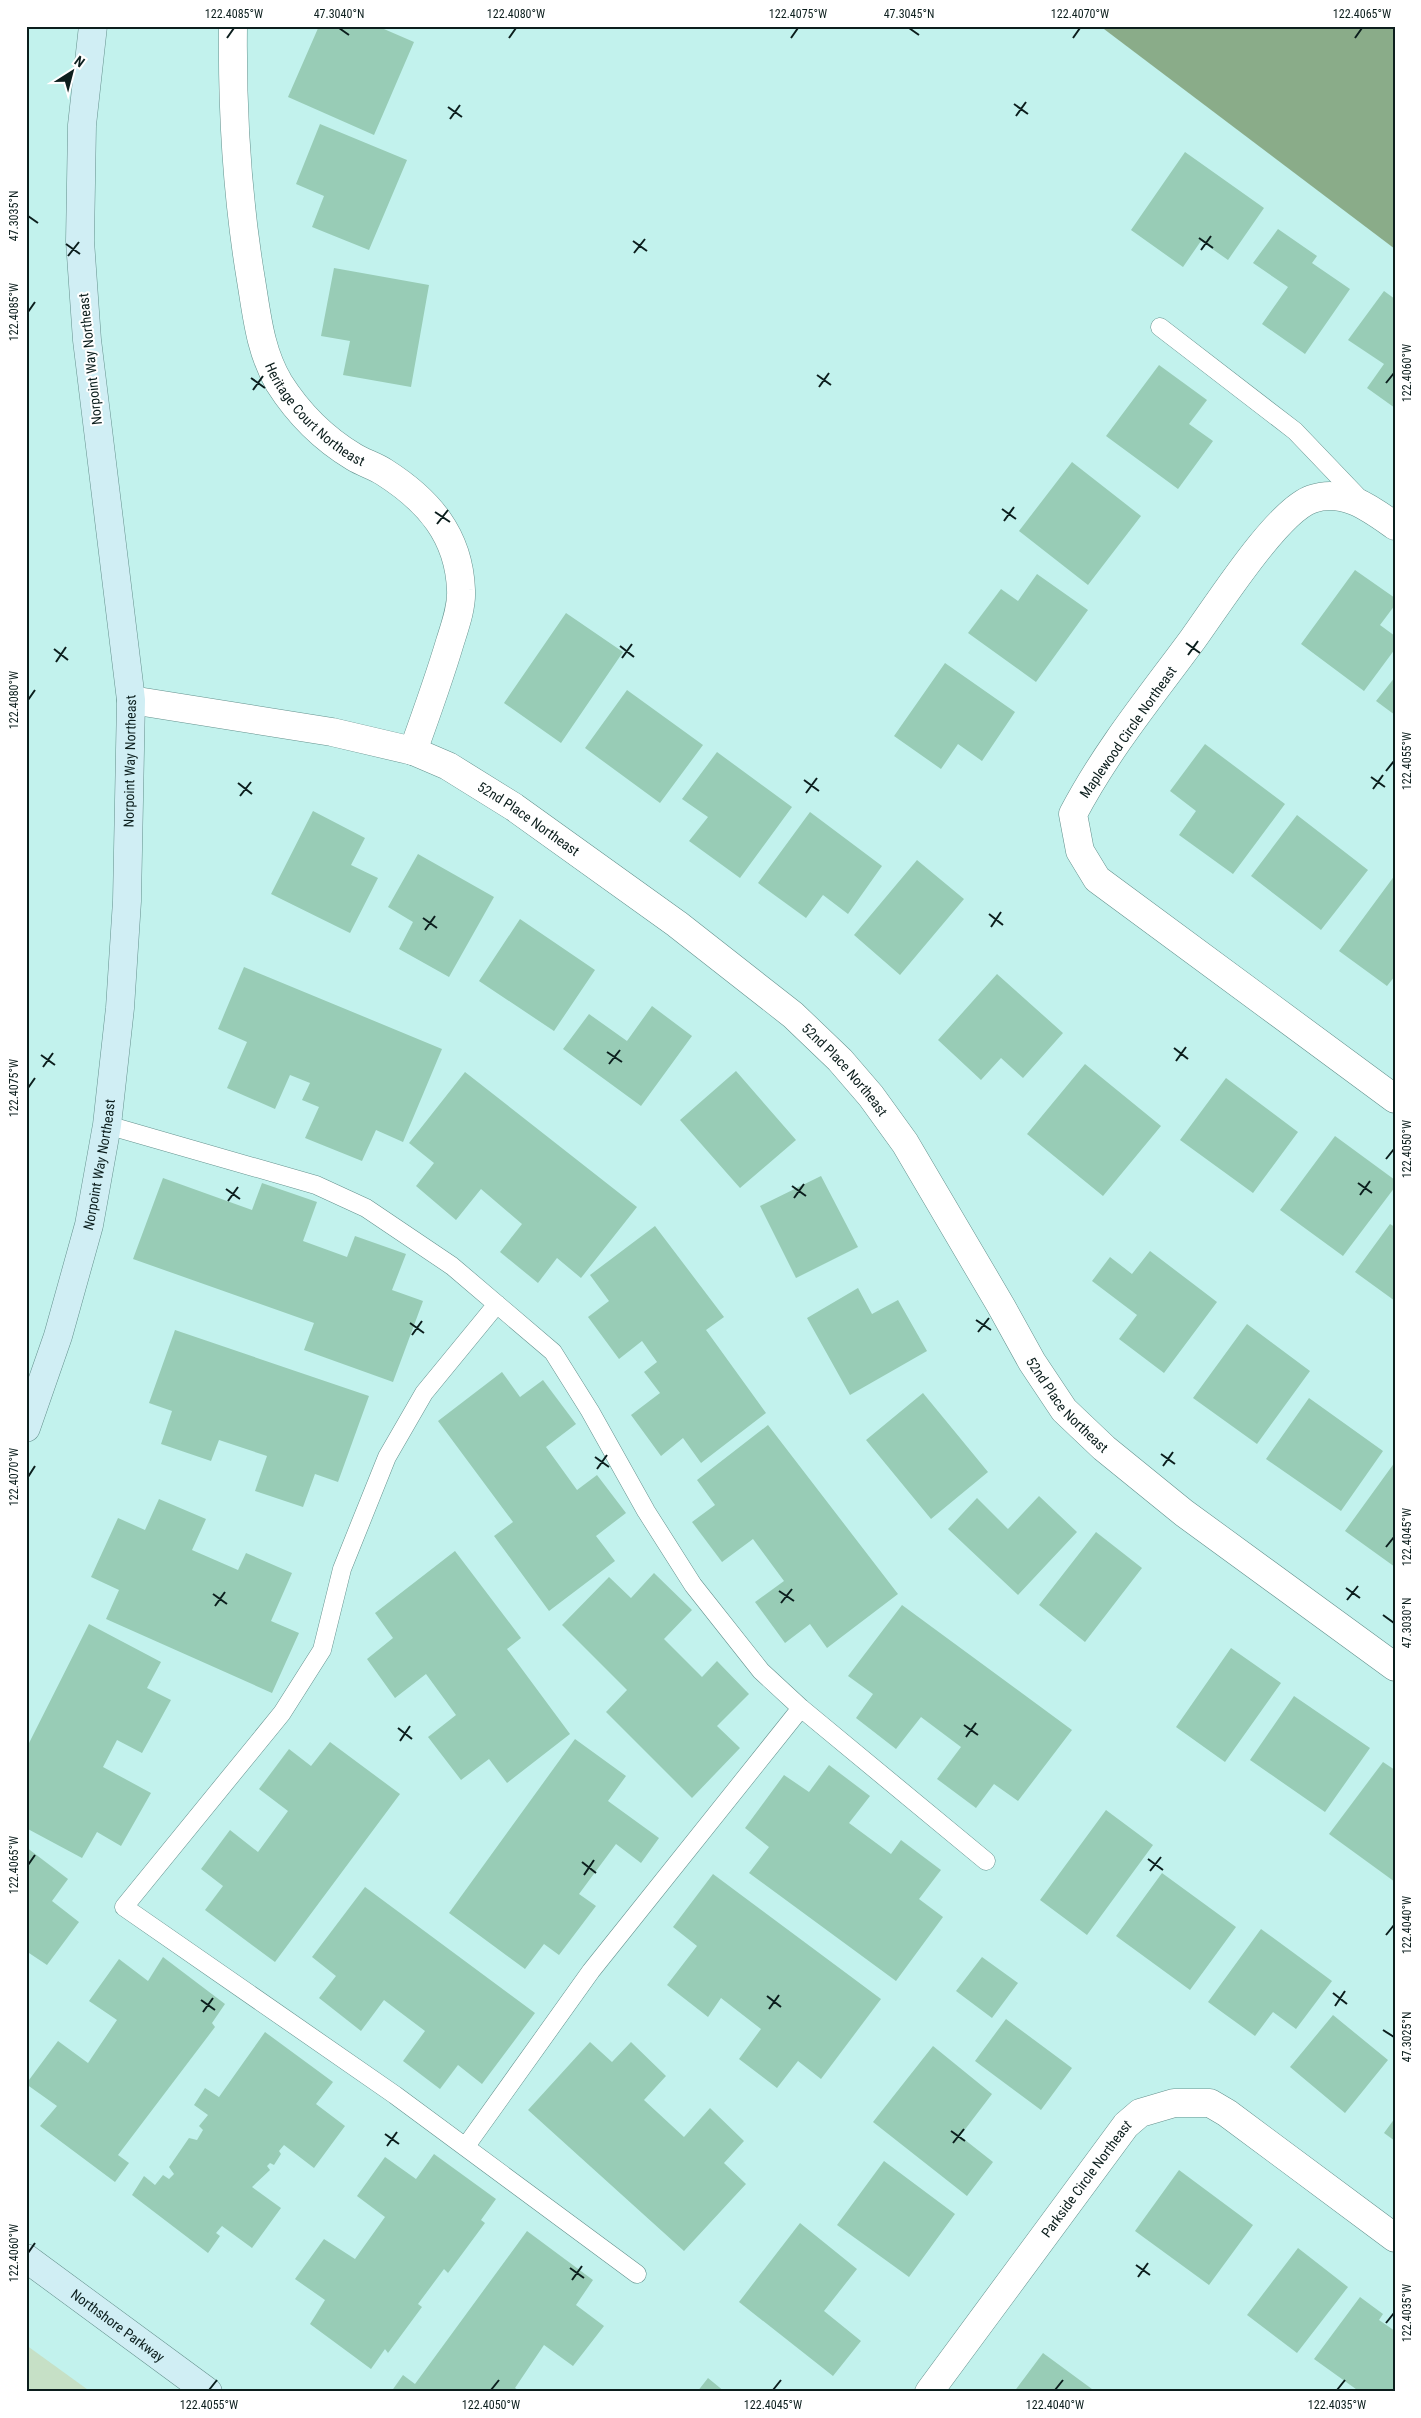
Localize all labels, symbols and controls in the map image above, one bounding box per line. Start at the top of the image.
text: 122.4085°W [205,7,263,21]
text: 47.3040°N [314,7,364,21]
text: 122.4080°W [487,7,545,21]
text: 122.4075°W [769,7,827,21]
text: 47.3045°N [884,7,934,21]
text: 122.4070°W [1051,7,1109,21]
text: 122.4065°W [1333,7,1391,21]
north arrow [48,48,98,98]
text: N [71,52,88,70]
text: 47.3035°N [7,191,21,241]
text: 122.4085°W [7,283,21,341]
street label: Norpoint Way Northeast [75,292,105,426]
text: 122.4060°W [1400,344,1414,402]
street label: Heritage Court Northeast [262,360,367,469]
street label: Maplewood Circle Northeast [1076,663,1180,801]
text: 122.4080°W [7,671,21,729]
street label: Norpoint Way Northeast [120,694,139,828]
text: 122.4055°W [1400,732,1414,790]
street label: 52nd Place Northeast [475,778,582,859]
street label: 52nd Place Northeast [799,1020,891,1119]
text: 122.4075°W [7,1059,21,1117]
street label: Norpoint Way Northeast [80,1098,118,1232]
text: 122.4050°W [1400,1120,1414,1178]
street label: 52nd Place Northeast [1023,1354,1111,1456]
text: 122.4070°W [7,1448,21,1506]
text: 122.4045°W [1400,1508,1414,1566]
text: 47.3030°N [1400,1598,1414,1648]
text: 122.4065°W [7,1836,21,1894]
text: 122.4040°W [1400,1896,1414,1954]
text: 47.3025°N [1400,2012,1414,2062]
street label: Parkside Circle Northeast [1038,2116,1134,2240]
text: 122.4060°W [7,2224,21,2282]
text: 122.4035°W [1400,2284,1414,2342]
street label: Northshore Parkway [68,2286,168,2365]
text: 122.4055°W [180,2398,238,2412]
text: 122.4050°W [462,2398,520,2412]
text: 122.4045°W [744,2398,802,2412]
text: 122.4040°W [1026,2398,1084,2412]
text: 122.4035°W [1308,2398,1366,2412]

